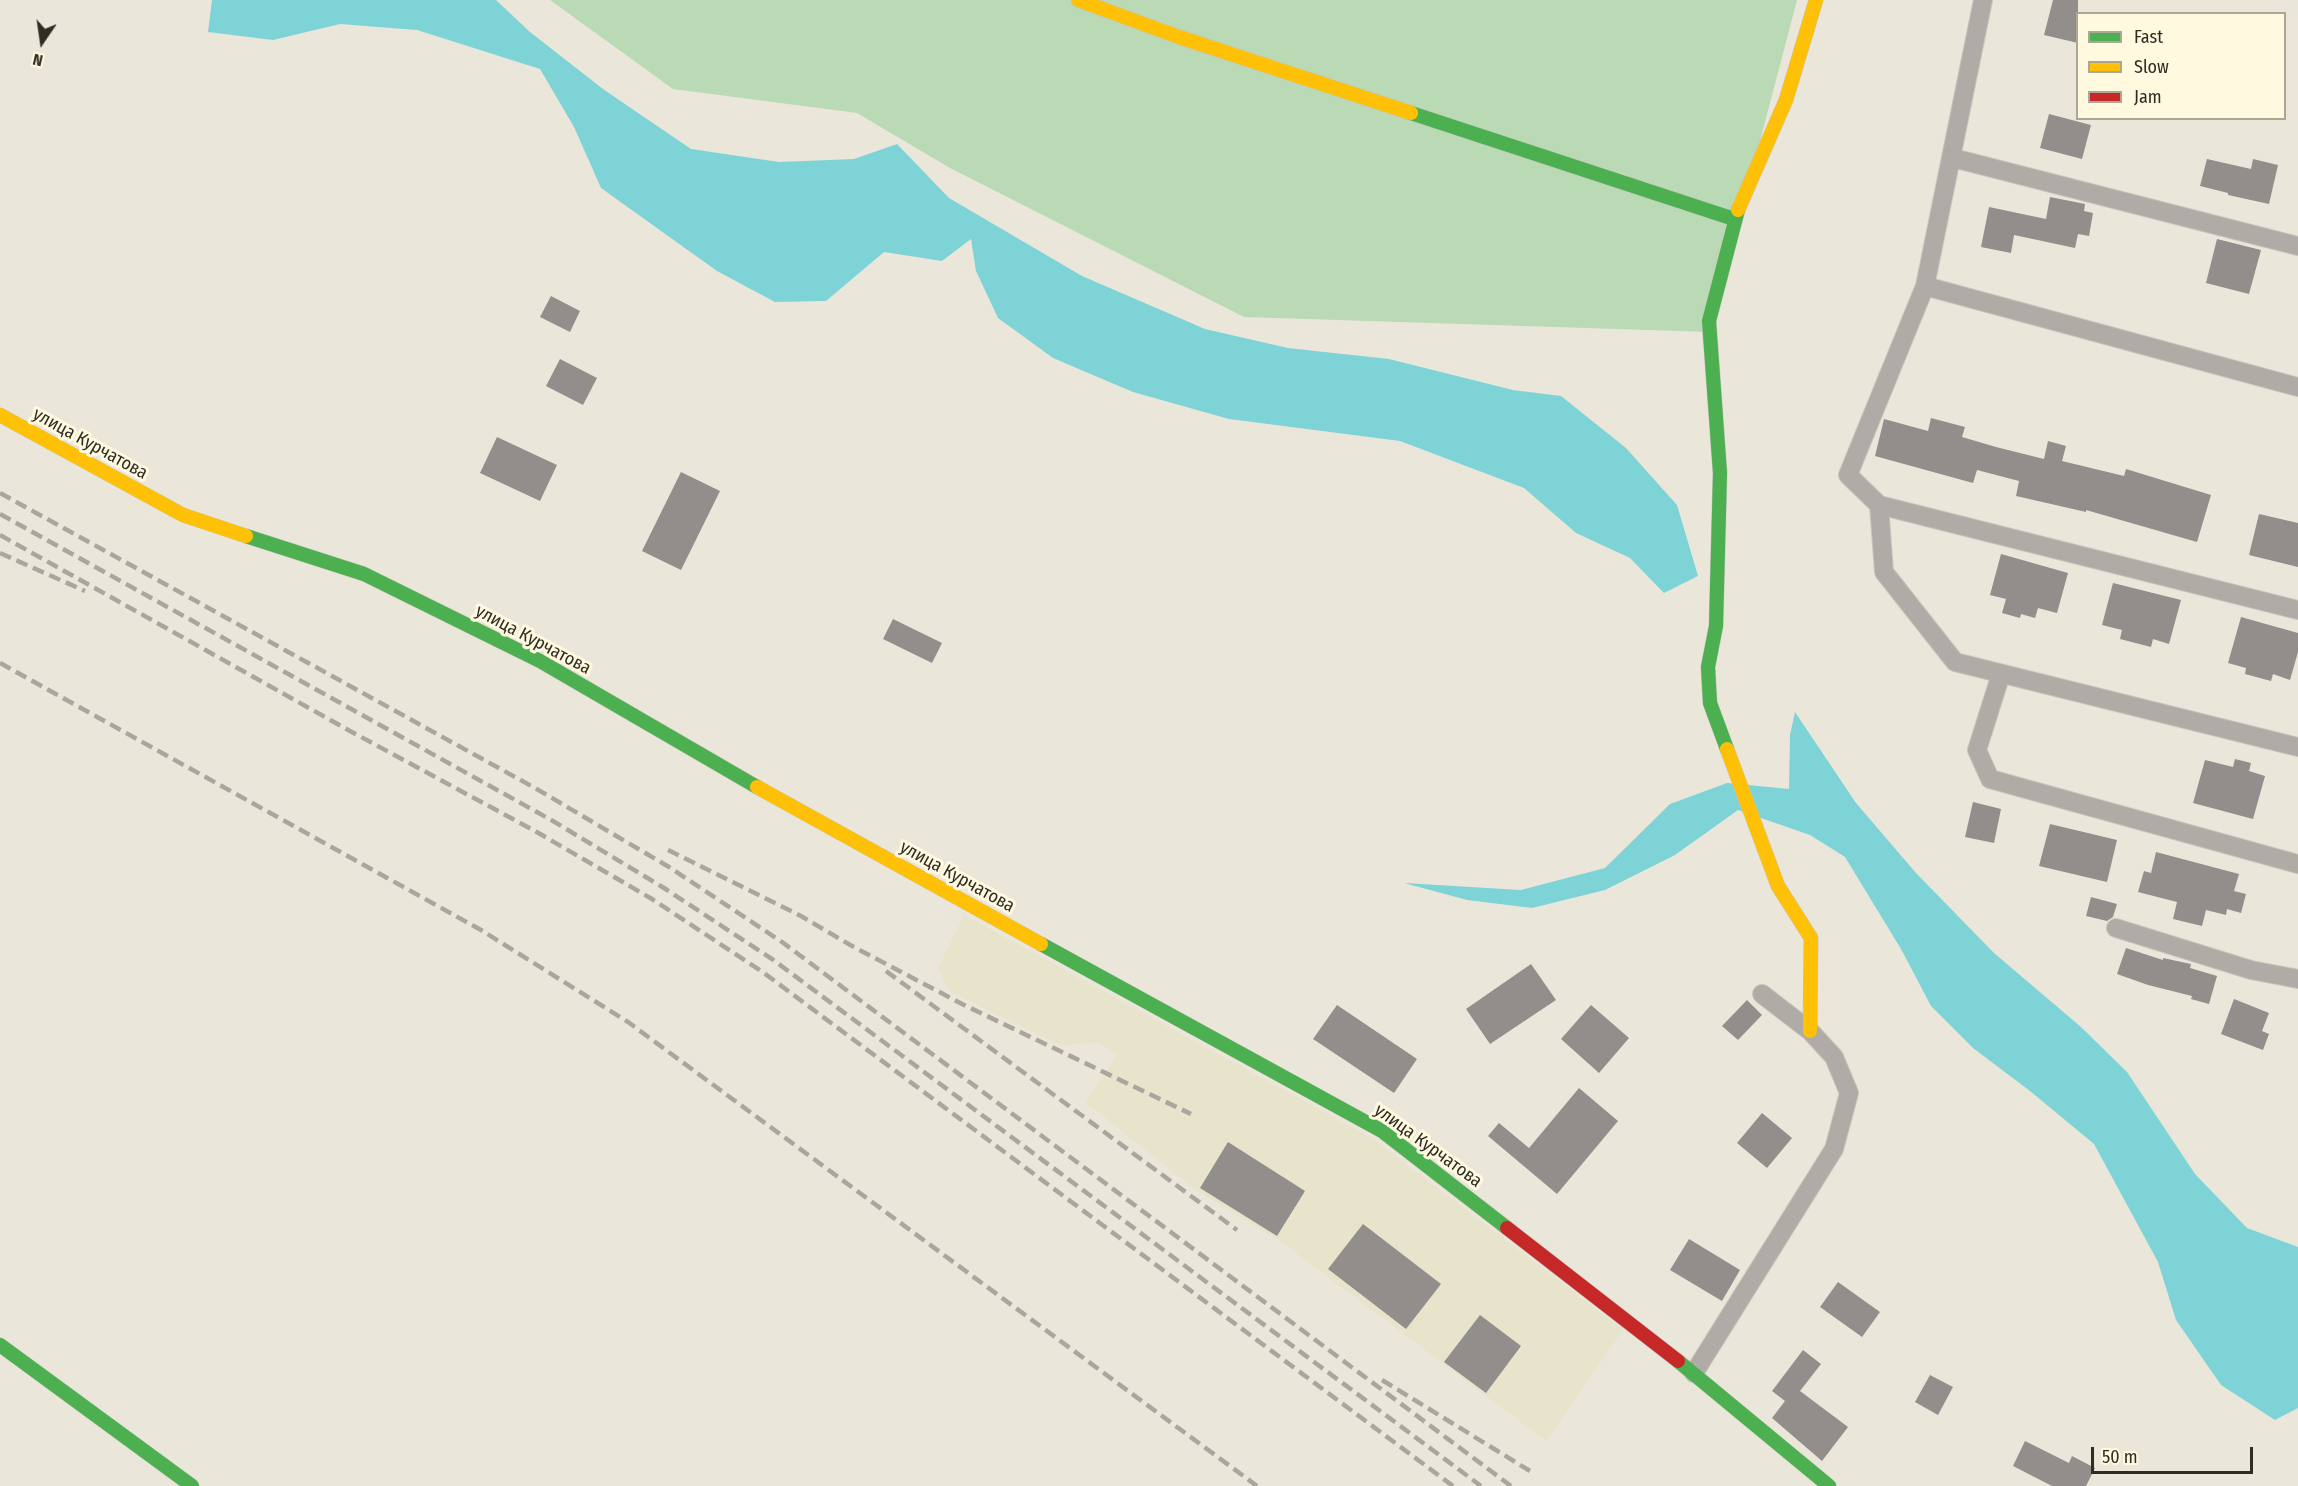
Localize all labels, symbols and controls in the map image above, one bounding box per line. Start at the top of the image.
north arrow [12,12,72,72]
legend [2076,12,2286,120]
text: Fast [2134,26,2163,48]
text: N [31,50,45,70]
text: Slow [2134,56,2169,78]
text: Jam [2134,86,2162,108]
street label: улица Курчатова [29,404,151,484]
street label: улица Курчатова [472,600,594,680]
street label: улица Курчатова [896,837,1018,917]
street label: улица Курчатова [1370,1100,1486,1192]
scale bar [2094,1435,2256,1473]
text: 50 m [2102,1446,2138,1468]

